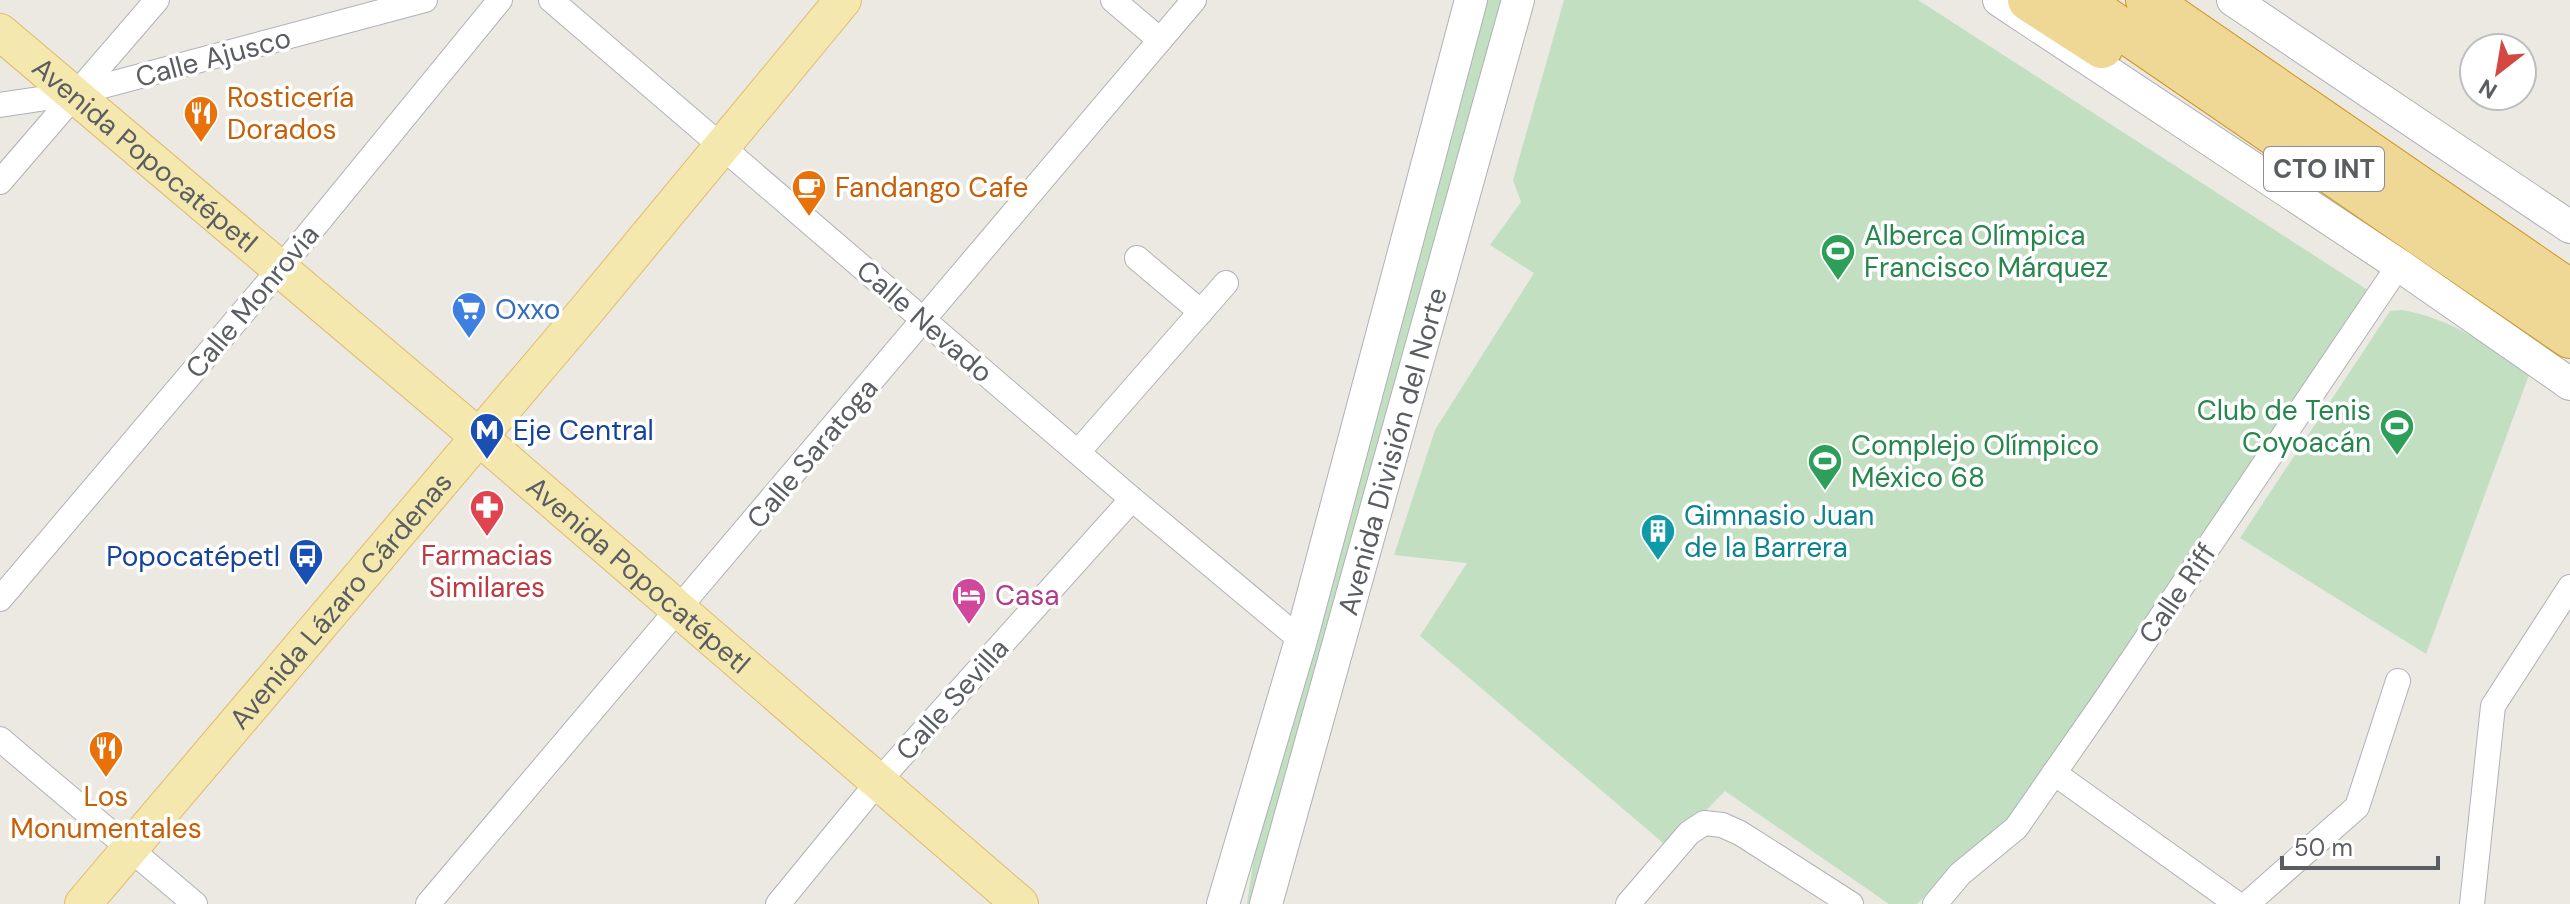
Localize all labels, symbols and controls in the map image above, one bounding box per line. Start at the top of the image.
street label: Calle Ajusco [131,19,295,96]
north arrow [2458,32,2538,112]
street label: Avenida Popocatépetl [24,49,265,261]
text: N [2474,72,2502,105]
place label: Rosticería Dorados [227,79,354,148]
restaurant icon: Rosticería Dorados [182,94,220,144]
road number: CTO INT [2264,147,2384,191]
cafe icon: Fandango Cafe [790,168,828,218]
place label: Fandango Cafe [835,169,1028,206]
street label: Calle Monrovia [177,217,328,386]
place label: Alberca Olímpica Francisco Márquez [1864,217,2108,286]
sports icon: Alberca Olímpica Francisco Márquez [1819,232,1857,282]
street label: Calle Nevado [849,252,1001,391]
street label: Avenida División del Norte [1329,283,1456,619]
supermarket icon: Oxxo [450,290,488,340]
place label: Oxxo [495,291,560,328]
street label: Calle Saratoga [739,370,886,536]
place label: Club de Tenis Coyoacán [2197,392,2371,461]
sports icon: Club de Tenis Coyoacán [2378,407,2416,457]
metro station icon: Eje Central [468,411,506,461]
place label: Eje Central [513,412,654,449]
place label: Complejo Olímpico México 68 [1851,427,2099,496]
sports icon: Complejo Olímpico México 68 [1806,442,1844,492]
street label: Avenida Lázaro Cárdenas [221,464,460,737]
street label: Avenida Popocatépetl [519,468,758,682]
pharmacy icon: Farmacias Similares [468,488,506,538]
place label: Gimnasio Juan de la Barrera [1684,497,1874,566]
building icon: Gimnasio Juan de la Barrera [1639,512,1677,562]
street label: Calle Riff [2130,536,2224,651]
bus stop icon: Popocatépetl [287,537,325,587]
place label: Farmacias Similares [421,537,553,606]
place label: Popocatépetl [106,538,280,575]
hotel icon: Casa [950,576,988,626]
place label: Casa [995,577,1060,614]
street label: Calle Sevilla [888,630,1017,768]
restaurant icon: Los Monumentales [87,729,125,779]
place label: Los Monumentales [10,778,202,847]
scale bar [2282,820,2438,870]
text: 50 m [2294,832,2353,863]

